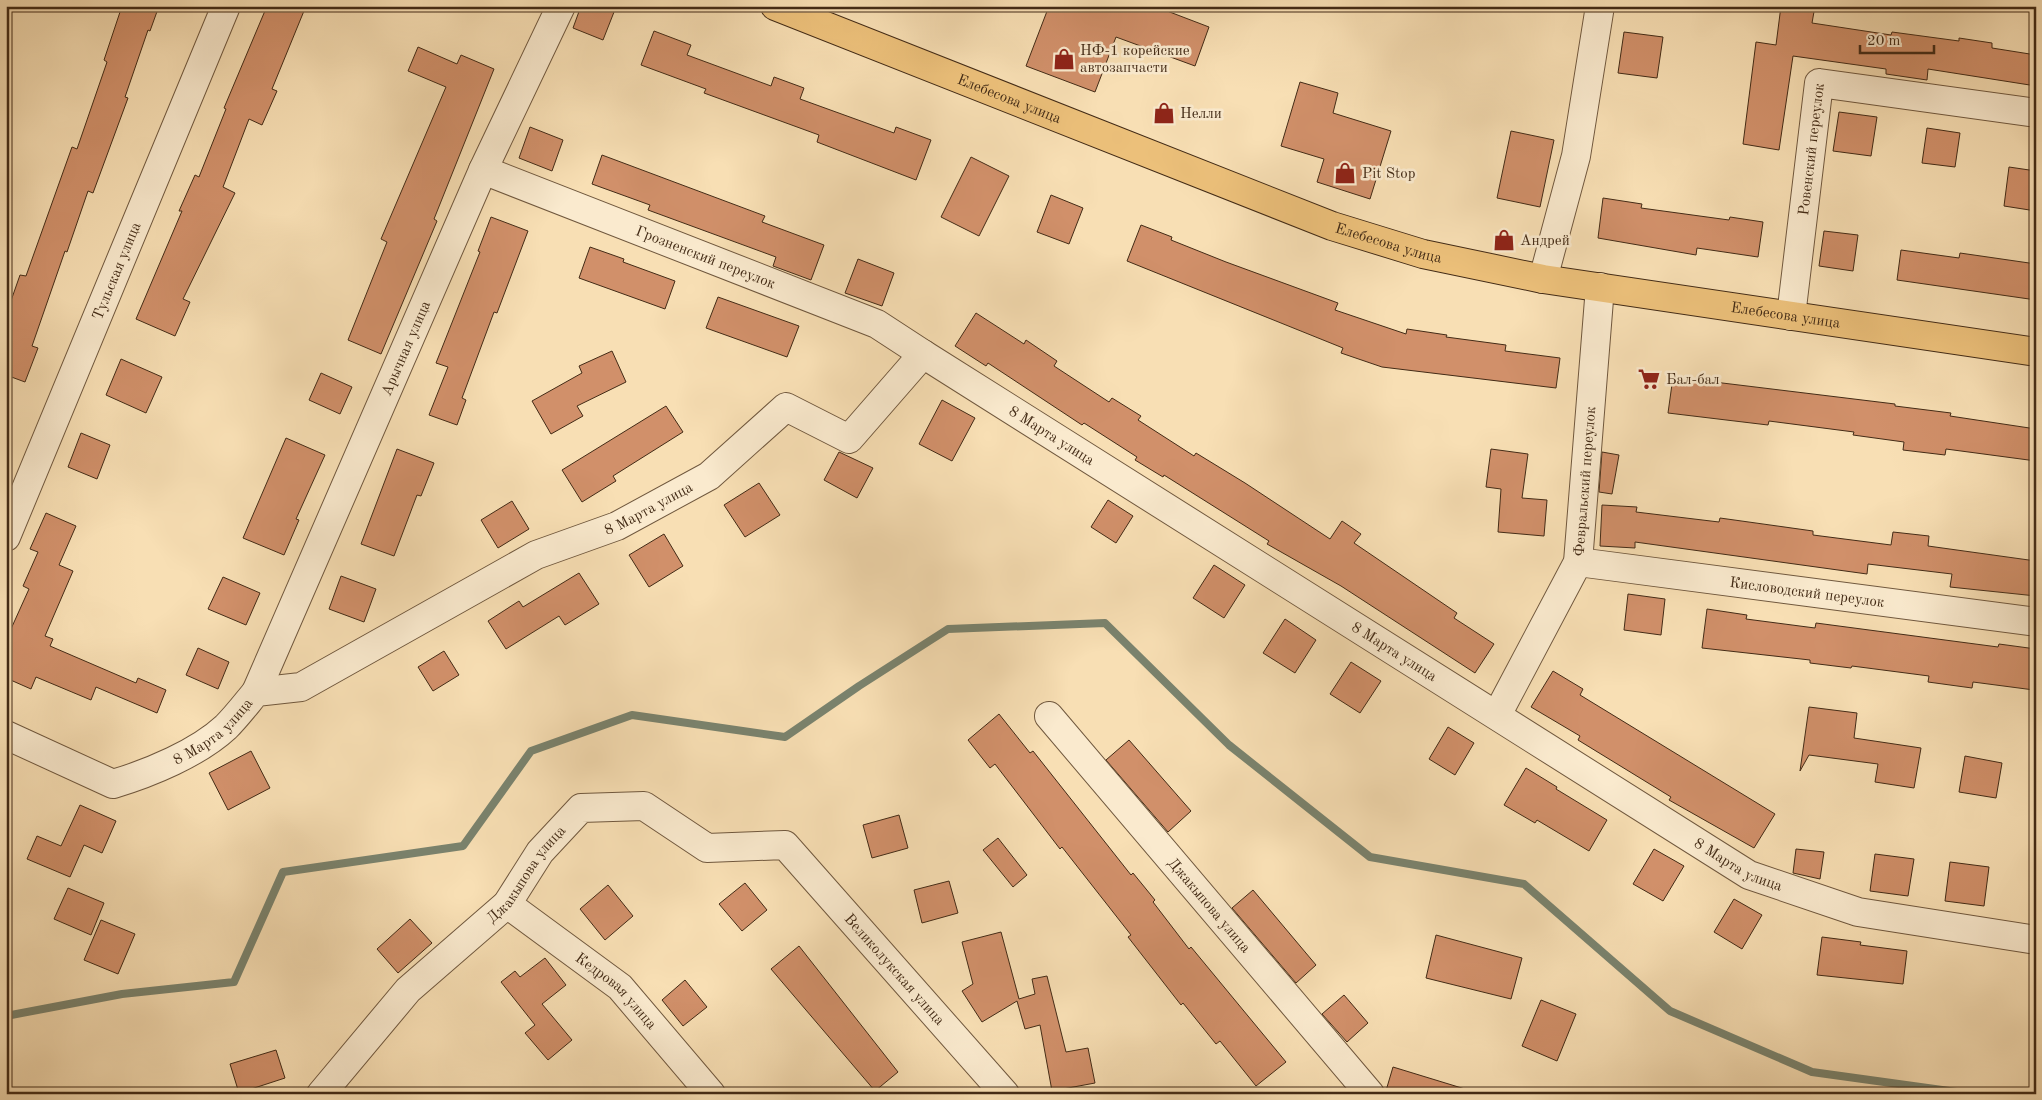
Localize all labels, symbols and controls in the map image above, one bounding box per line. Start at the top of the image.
scale bar [1860,22,1933,54]
text: 20 m [1867,34,1901,49]
place label: НФ-1 корейские автозапчасти [1080,44,1190,76]
shop icon: НФ-1 корейские автозапчасти [1051,46,1077,72]
street label: Елебесова улица [955,73,1063,127]
street label: Ровенский переулок [1797,82,1828,216]
shop icon: Нелли [1151,100,1177,126]
place label: Нелли [1180,107,1222,122]
shop icon: Pit Stop [1332,160,1358,186]
place label: Pit Stop [1362,167,1416,182]
street label: Тульская улица [91,220,145,323]
street label: Елебесова улица [1333,221,1444,267]
street label: Грозненский переулок [633,224,778,293]
shop icon: Андрей [1491,227,1517,253]
place label: Андрей [1520,234,1570,249]
street label: Арычная улица [380,298,434,398]
street label: Елебесова улица [1730,301,1842,332]
supermarket icon: Бал-бал [1636,366,1662,392]
place label: Бал-бал [1666,373,1720,388]
street label: 8 Марта улица [1006,404,1097,469]
street label: Февральский переулок [1572,405,1599,557]
street label: 8 Марта улица [603,480,696,539]
street label: Кисловодский переулок [1728,576,1886,611]
street label: 8 Марта улица [1348,620,1440,685]
street label: 8 Марта улица [171,696,257,769]
street label: Джакыпова улица [485,823,570,927]
street label: 8 Марта улица [1691,836,1784,895]
street label: Джакыпова улица [1164,856,1253,957]
street label: Великолукская улица [841,912,947,1029]
street label: Кедровая улица [572,951,659,1033]

